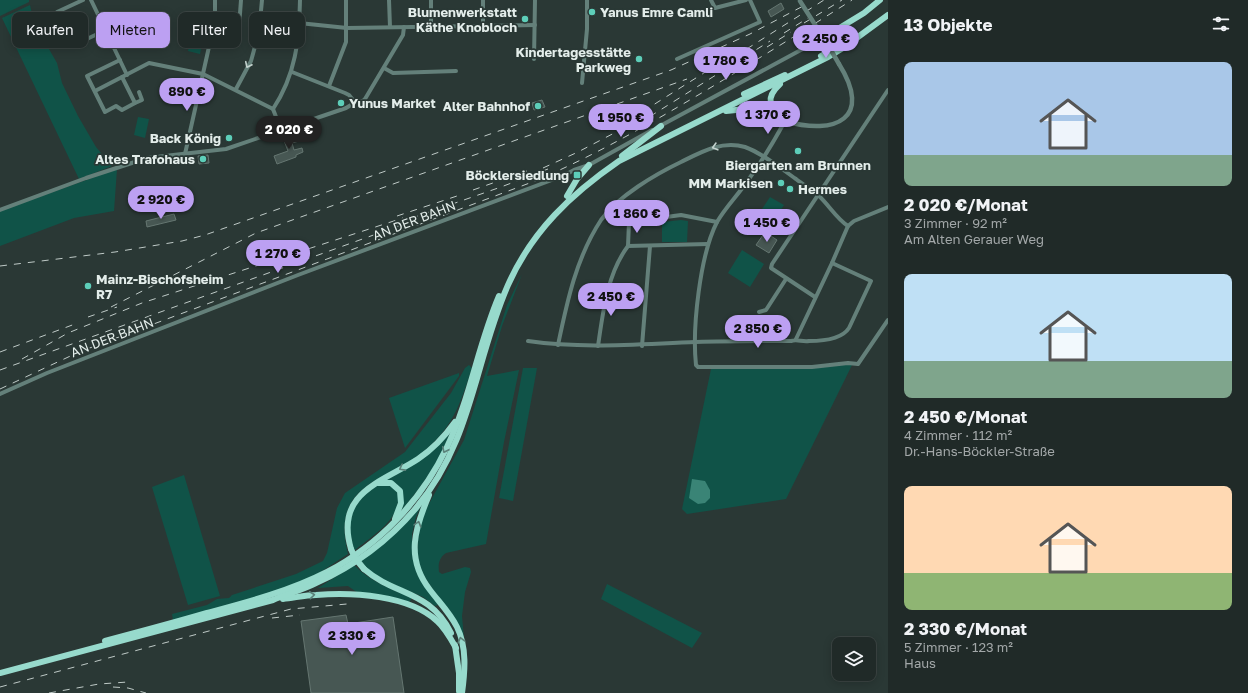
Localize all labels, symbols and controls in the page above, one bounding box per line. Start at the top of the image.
place label: Blumenwerkstatt Käthe Knobloch [408,4,517,35]
place label: Yanus Emre Camli [600,4,713,20]
marker: Yanus Emre Camli [587,7,597,17]
chip: Kaufen [12,12,88,48]
chip: Mieten [96,12,170,48]
chip: Filter [178,12,241,48]
chip: Neu [249,12,305,48]
icon: filters [1210,13,1232,35]
marker: Blumenwerkstatt Käthe Knobloch [520,14,530,24]
text: 13 Objekte [904,14,993,35]
pin: 2 450 € [789,25,863,59]
text: 2 450 € [802,30,850,46]
place label: Kindertagesstätte Parkweg [516,44,631,75]
pin: 1 780 € [689,47,763,81]
text: 1 780 € [703,52,749,68]
marker: Kindertagesstätte Parkweg [634,54,644,64]
one-way arrow [245,61,253,68]
pin: 890 € [159,78,215,112]
text: 890 € [168,83,206,99]
icon: home [1032,88,1104,160]
place label: Yunus Market [349,95,436,111]
marker: Yunus Market [336,98,346,108]
place label: Alter Bahnhof [443,98,530,114]
marker: Alter Bahnhof [533,101,543,111]
pin: 1 370 € [731,101,805,135]
pin: 1 950 € [584,104,658,138]
text: 1 370 € [745,106,791,122]
text: 1 950 € [598,109,645,125]
pin: 2 020 € [252,116,326,150]
text: 2 020 € [265,121,313,137]
place label: Back König [150,130,221,146]
marker: Back König [224,133,234,143]
one-way arrow [711,142,718,151]
marker: Biergarten am Brunnen [793,146,803,156]
place label: Altes Trafohaus [95,151,195,167]
marker: Altes Trafohaus [198,154,208,164]
place label: Biergarten am Brunnen [725,157,871,173]
place label: Böcklersiedlung [466,167,569,183]
marker: Böcklersiedlung [572,170,582,180]
place label: MM Markisen [689,175,773,191]
marker: MM Markisen [776,178,786,188]
place label: Hermes [798,181,847,197]
marker: Hermes [785,184,795,194]
pin: 2 920 € [124,186,198,220]
text: 2 920 € [137,191,185,207]
text: 2 020 €/Monat [904,194,1028,215]
street label: AN DER BAHN [370,197,458,243]
pin: 1 860 € [600,200,674,234]
text: 1 860 € [613,205,661,221]
pin: 1 450 € [730,209,804,243]
text: 1 450 € [744,214,790,230]
text: 3 Zimmer · 92 m² [904,215,1007,231]
text: Am Alten Gerauer Weg [904,231,1044,247]
pin: 1 270 € [241,240,315,274]
text: 1 270 € [255,245,301,261]
place label: Mainz-Bischofsheim R7 [96,271,223,302]
marker: Mainz-Bischofsheim R7 [83,281,93,291]
pin: 2 450 € [574,283,648,317]
text: 2 450 € [587,288,635,304]
icon: home [1032,300,1104,372]
street label: AN DER BAHN [68,314,156,360]
pin: 2 850 € [721,315,795,349]
text: 2 850 € [734,320,782,336]
text: 2 450 €/Monat [904,406,1027,427]
text: 4 Zimmer · 112 m² [904,427,1012,443]
text: Dr.-Hans-Böckler-Straße [904,443,1055,459]
one-way arrow [442,446,450,453]
one-way arrow [399,463,406,471]
icon: home [1032,512,1104,584]
one-way arrow [413,521,422,528]
one-way arrow [309,591,315,600]
text: 2 330 €/Monat [904,618,1027,639]
pin: 2 330 € [315,622,389,656]
text: 2 330 € [328,627,376,643]
one-way arrow [458,637,466,644]
map controls [832,637,876,681]
button: layers [832,637,876,681]
text: 5 Zimmer · 123 m² [904,639,1013,655]
text: Haus [904,655,936,671]

